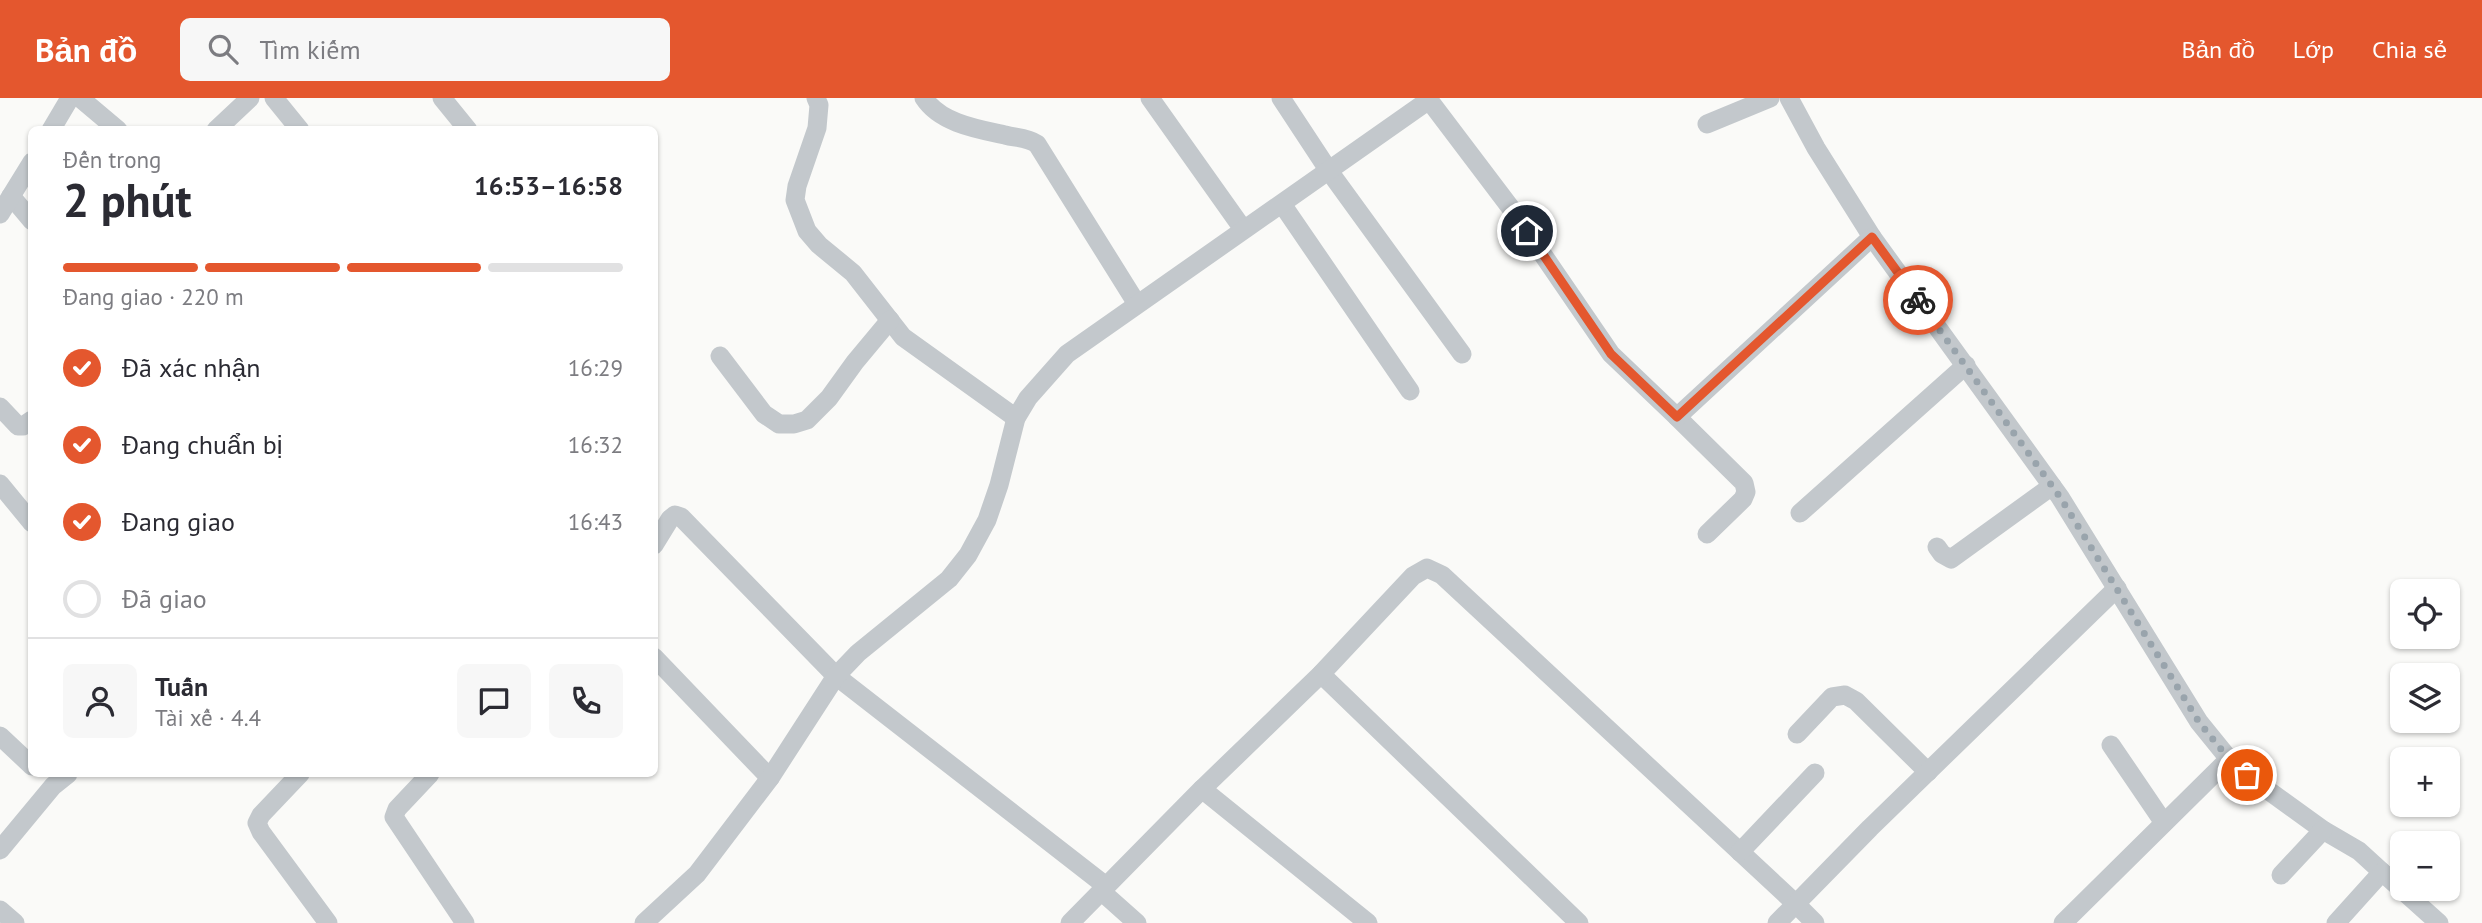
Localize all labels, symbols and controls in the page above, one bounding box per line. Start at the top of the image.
search box [180,18,670,81]
text: Bản đồ [35,28,138,71]
icon: search [204,30,242,68]
text: Tìm kiếm [260,33,361,66]
text: Bản đồ [2182,34,2255,65]
text: Lớp [2293,34,2334,65]
text: Chia sẻ [2372,34,2447,65]
text: Đến trong [63,145,161,174]
text: 16:53–16:58 [474,169,623,202]
text: 2 phút [63,170,191,230]
pin [1497,201,1557,261]
icon: home [1508,212,1546,250]
courier [1883,265,1953,335]
icon: bike [1899,281,1937,319]
text: Đang giao · 220 m [63,282,244,311]
icon: check [63,349,101,387]
text: Đã xác nhận [122,351,260,384]
text: 16:29 [568,353,623,382]
icon: check [63,426,101,464]
text: Đang chuẩn bị [122,428,283,461]
text: 16:32 [568,430,623,459]
icon: check [63,503,101,541]
text: Đang giao [122,505,235,538]
text: 16:43 [568,507,623,536]
map controls [2390,579,2460,901]
button: locate [2390,579,2460,649]
text: Đã giao [122,582,207,615]
button: layers [2390,663,2460,733]
button: person [63,664,137,738]
button: chat [457,664,531,738]
button: phone [549,664,623,738]
text: Tuấn [155,670,208,703]
text: Tài xế · 4.4 [155,703,261,732]
pin [2217,745,2277,805]
button: + [2390,747,2460,817]
icon: bag [2228,756,2266,794]
button: − [2390,831,2460,901]

